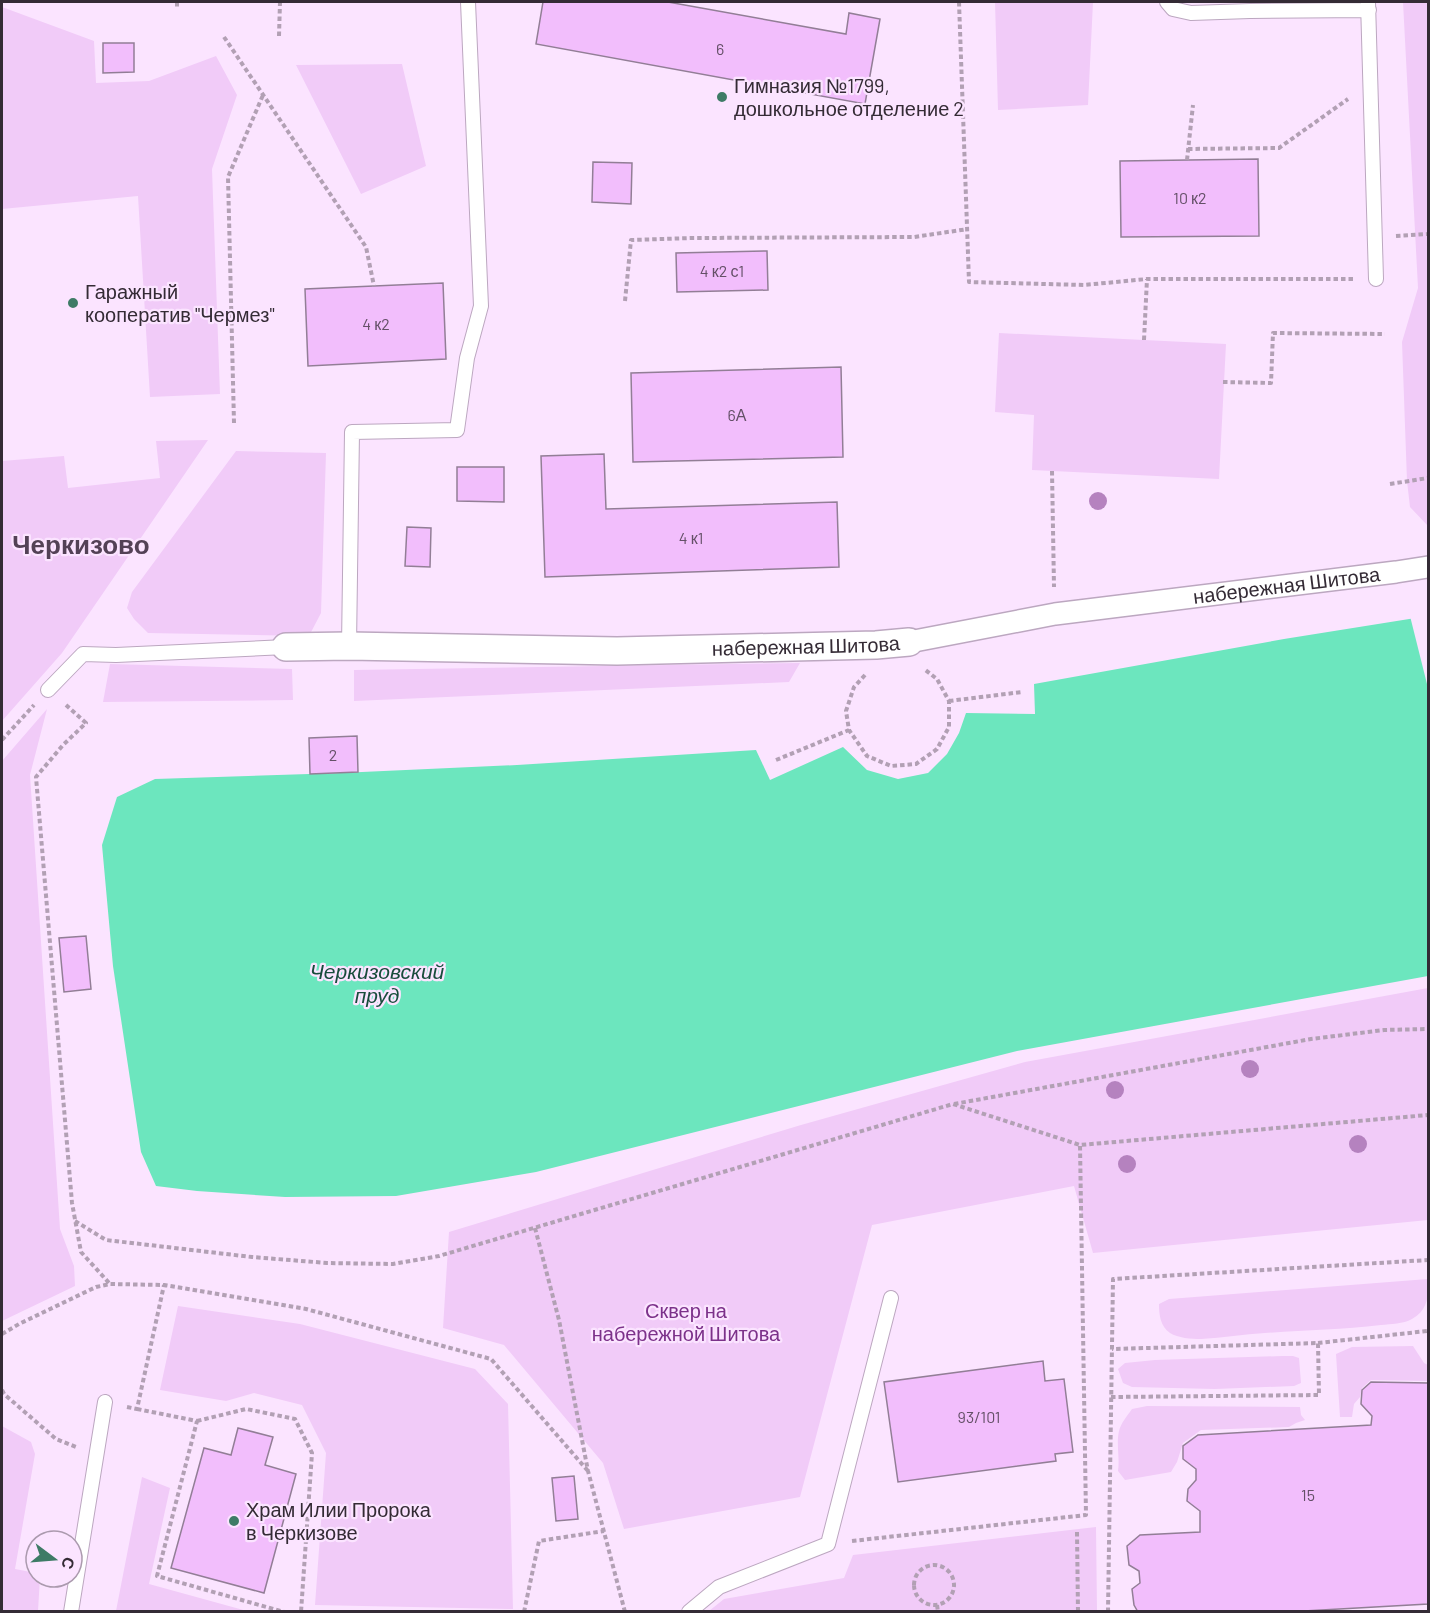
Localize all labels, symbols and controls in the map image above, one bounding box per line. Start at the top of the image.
house number: 6 [716,39,724,58]
place label: Гимназия №1799, дошкольное отделение 2 [734,73,964,120]
marker: Гимназия №1799, дошкольное отделение 2 [715,90,729,104]
house number: 10 к2 [1173,188,1207,207]
house number: 4 к2 с1 [700,261,744,280]
place label: Гаражный кооператив "Чермез" [85,279,275,326]
marker: Гаражный кооператив "Чермез" [66,296,80,310]
house number: 4 к2 [362,314,390,333]
house number: 6А [728,405,747,424]
district label: Черкизово [12,528,150,559]
house number: 4 к1 [679,528,703,547]
street label: набережная Шитова [1192,561,1382,608]
street label: набережная Шитова [712,630,902,660]
house number: 2 [329,745,337,764]
water label: Черкизовский пруд [310,958,445,1007]
park label: Сквер на набережной Шитова [592,1298,781,1345]
house number: 93/101 [958,1407,1000,1426]
house number: 15 [1301,1485,1315,1504]
place label: Храм Илии Пророка в Черкизове [246,1497,432,1544]
marker: Храм Илии Пророка в Черкизове [227,1514,241,1528]
north arrow [24,1529,84,1589]
text: С [58,1555,80,1572]

